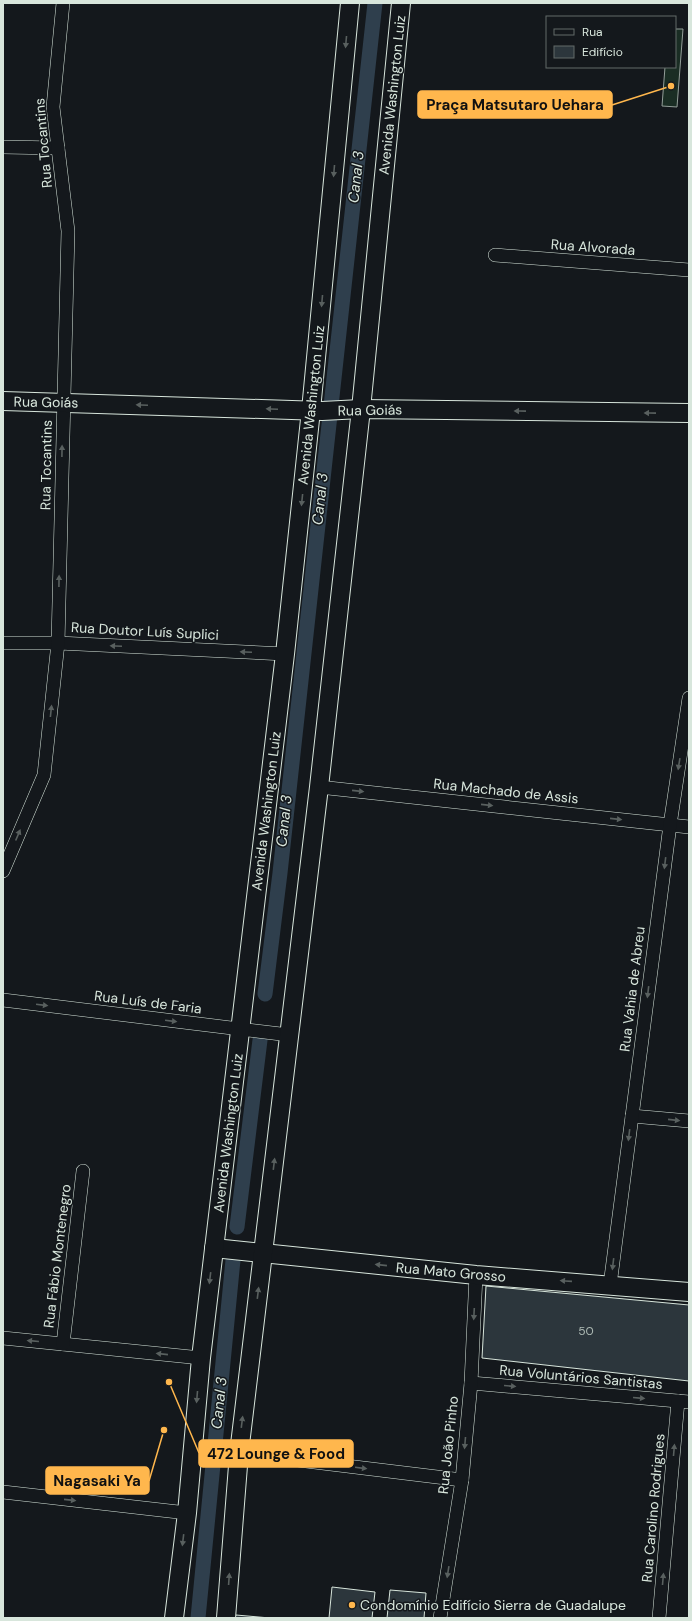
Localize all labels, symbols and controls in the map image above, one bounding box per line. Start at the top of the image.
street label: Avenida Washington Luiz [375,14,409,176]
legend [546,16,676,68]
text: Rua [582,24,603,40]
one-way arrow [343,36,350,48]
text: Edifício [582,44,623,60]
callout: Praça Matsutaro Uehara [418,91,612,118]
text: Praça Matsutaro Uehara [426,95,604,115]
street label: Rua Tocantins [30,97,56,189]
water label: Canal 3 [343,150,369,204]
one-way arrow [331,165,337,177]
street label: Rua Alvorada [550,235,636,259]
one-way arrow [318,295,325,307]
street label: Avenida Washington Luiz [294,324,328,486]
street label: Rua Goiás [14,392,78,412]
street label: Rua Goiás [338,400,402,420]
one-way arrow [135,402,148,408]
one-way arrow [265,406,278,412]
one-way arrow [513,408,526,414]
one-way arrow [643,410,656,416]
street label: Rua Tocantins [36,420,56,510]
one-way arrow [59,444,65,457]
water label: Canal 3 [307,472,333,526]
one-way arrow [298,494,305,506]
one-way arrow [56,574,62,587]
street label: Rua Doutor Luís Suplici [71,618,219,644]
one-way arrow [110,642,122,649]
one-way arrow [239,649,252,655]
one-way arrow [47,705,54,717]
street label: Avenida Washington Luiz [247,730,285,892]
one-way arrow [676,758,682,770]
street label: Rua Machado de Assis [433,774,579,808]
one-way arrow [352,788,364,794]
water label: Canal 3 [271,794,297,848]
one-way arrow [481,802,493,808]
one-way arrow [610,816,622,822]
one-way arrow [15,830,21,841]
one-way arrow [662,857,668,869]
street label: Rua Vahia de Abreu [615,925,649,1053]
street label: Rua Luís de Faria [93,986,203,1018]
one-way arrow [645,986,651,998]
one-way arrow [36,1002,48,1008]
one-way arrow [165,1018,177,1025]
street label: Avenida Washington Luiz [209,1052,247,1214]
one-way arrow [668,1117,680,1123]
one-way arrow [626,1129,633,1141]
one-way arrow [271,1158,277,1170]
street label: Rua Fábio Montenegro [39,1183,75,1329]
street label: Rua Mato Grosso [395,1258,507,1286]
one-way arrow [610,1258,616,1270]
one-way arrow [375,1262,387,1269]
one-way arrow [207,1272,214,1284]
one-way arrow [560,1278,572,1285]
one-way arrow [255,1287,261,1299]
one-way arrow [471,1308,477,1321]
house number: 50 [578,1323,594,1339]
one-way arrow [27,1337,39,1344]
one-way arrow [156,1351,168,1357]
street label: Rua Voluntários Santistas [499,1361,663,1393]
water label: Canal 3 [206,1376,232,1430]
one-way arrow [504,1383,516,1390]
one-way arrow [194,1391,201,1403]
one-way arrow [633,1394,645,1401]
street label: Rua João Pinho [434,1395,462,1495]
one-way arrow [239,1416,245,1428]
street label: Rua Carolino Rodrigues [638,1433,668,1583]
one-way arrow [462,1437,469,1449]
callout: 472 Lounge & Food [199,1440,353,1467]
text: 472 Lounge & Food [207,1444,345,1464]
one-way arrow [671,1444,677,1456]
one-way arrow [355,1464,367,1471]
callout: Nagasaki Ya [46,1467,149,1494]
text: Nagasaki Ya [53,1471,141,1491]
one-way arrow [64,1497,76,1503]
one-way arrow [180,1534,187,1546]
one-way arrow [445,1566,451,1578]
one-way arrow [225,1573,232,1585]
one-way arrow [659,1573,666,1585]
place label: Condomínio Edifício Sierra de Guadalupe [360,1596,626,1614]
marker: Condomínio Edifício Sierra de Guadalupe [347,1600,357,1610]

